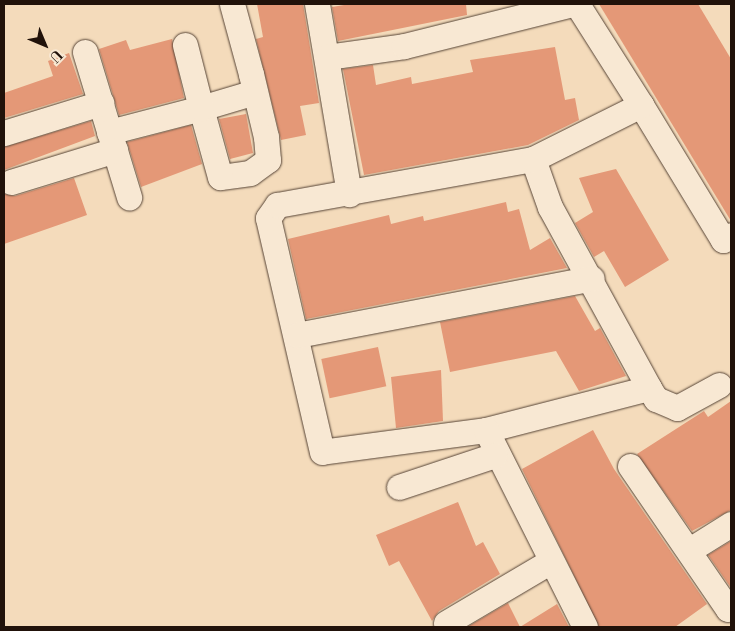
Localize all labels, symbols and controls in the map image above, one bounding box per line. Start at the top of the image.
north arrow [20,20,70,70]
text: U [45,45,66,66]

